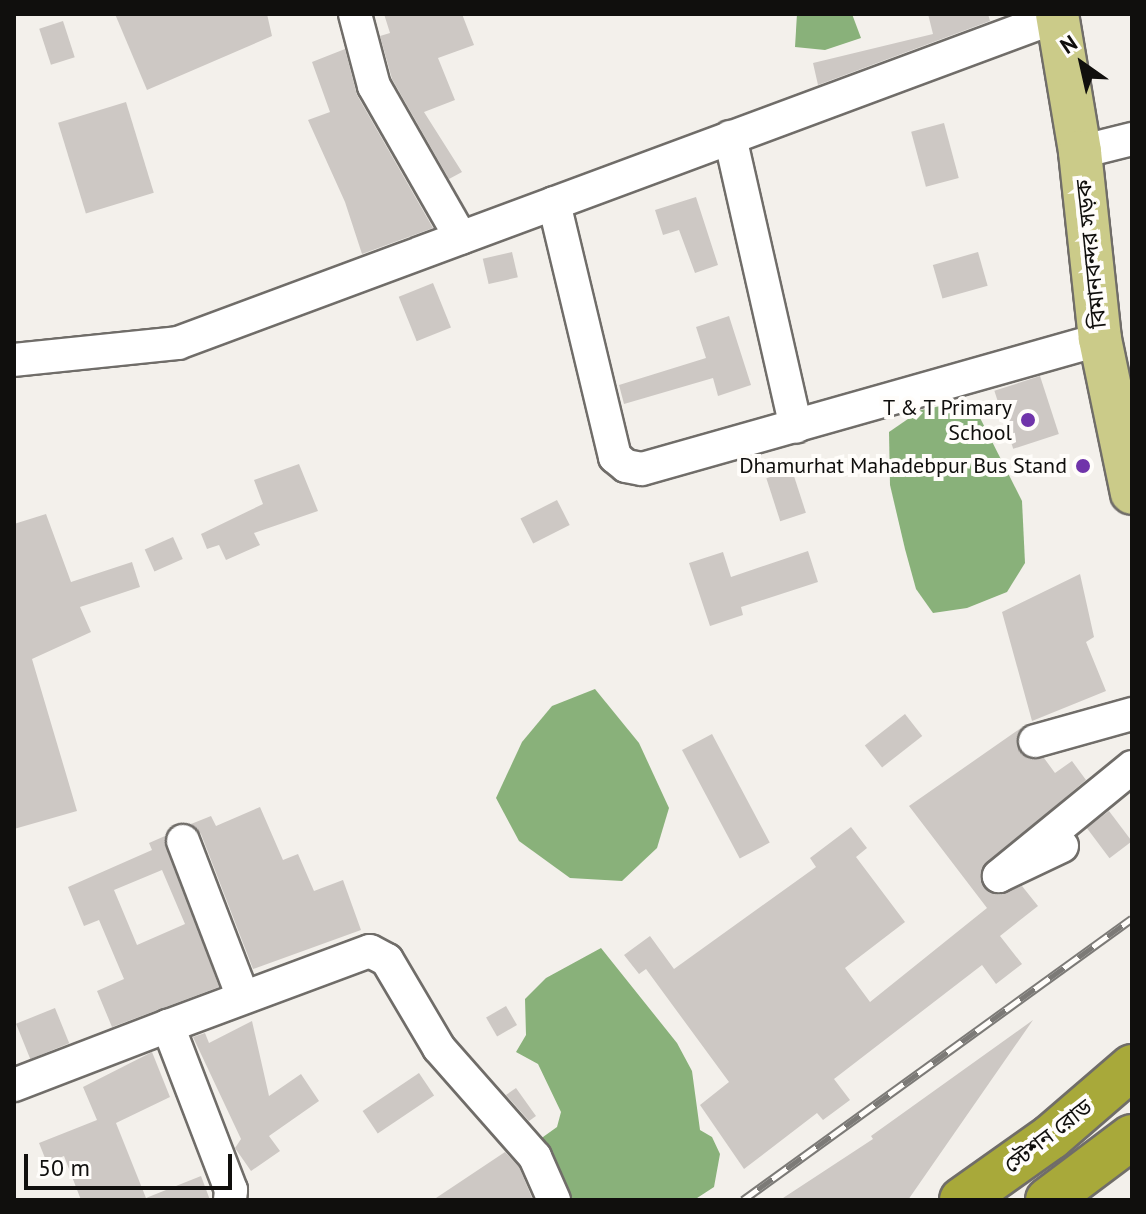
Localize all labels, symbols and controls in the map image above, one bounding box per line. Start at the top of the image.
north arrow [1042,24,1122,104]
text: N [1055,28,1082,60]
street label: বিমানবন্দর সড়ক [1070,178,1112,330]
place label: T & T Primary School [881,394,1012,446]
marker: T & T Primary School [1019,411,1037,429]
place label: Dhamurhat Mahadebpur Bus Stand [739,453,1067,479]
marker: Dhamurhat Mahadebpur Bus Stand [1074,457,1092,475]
street label: স্টেশন রোড [999,1093,1097,1179]
scale bar [28,1138,236,1188]
text: 50 m [38,1152,90,1183]

